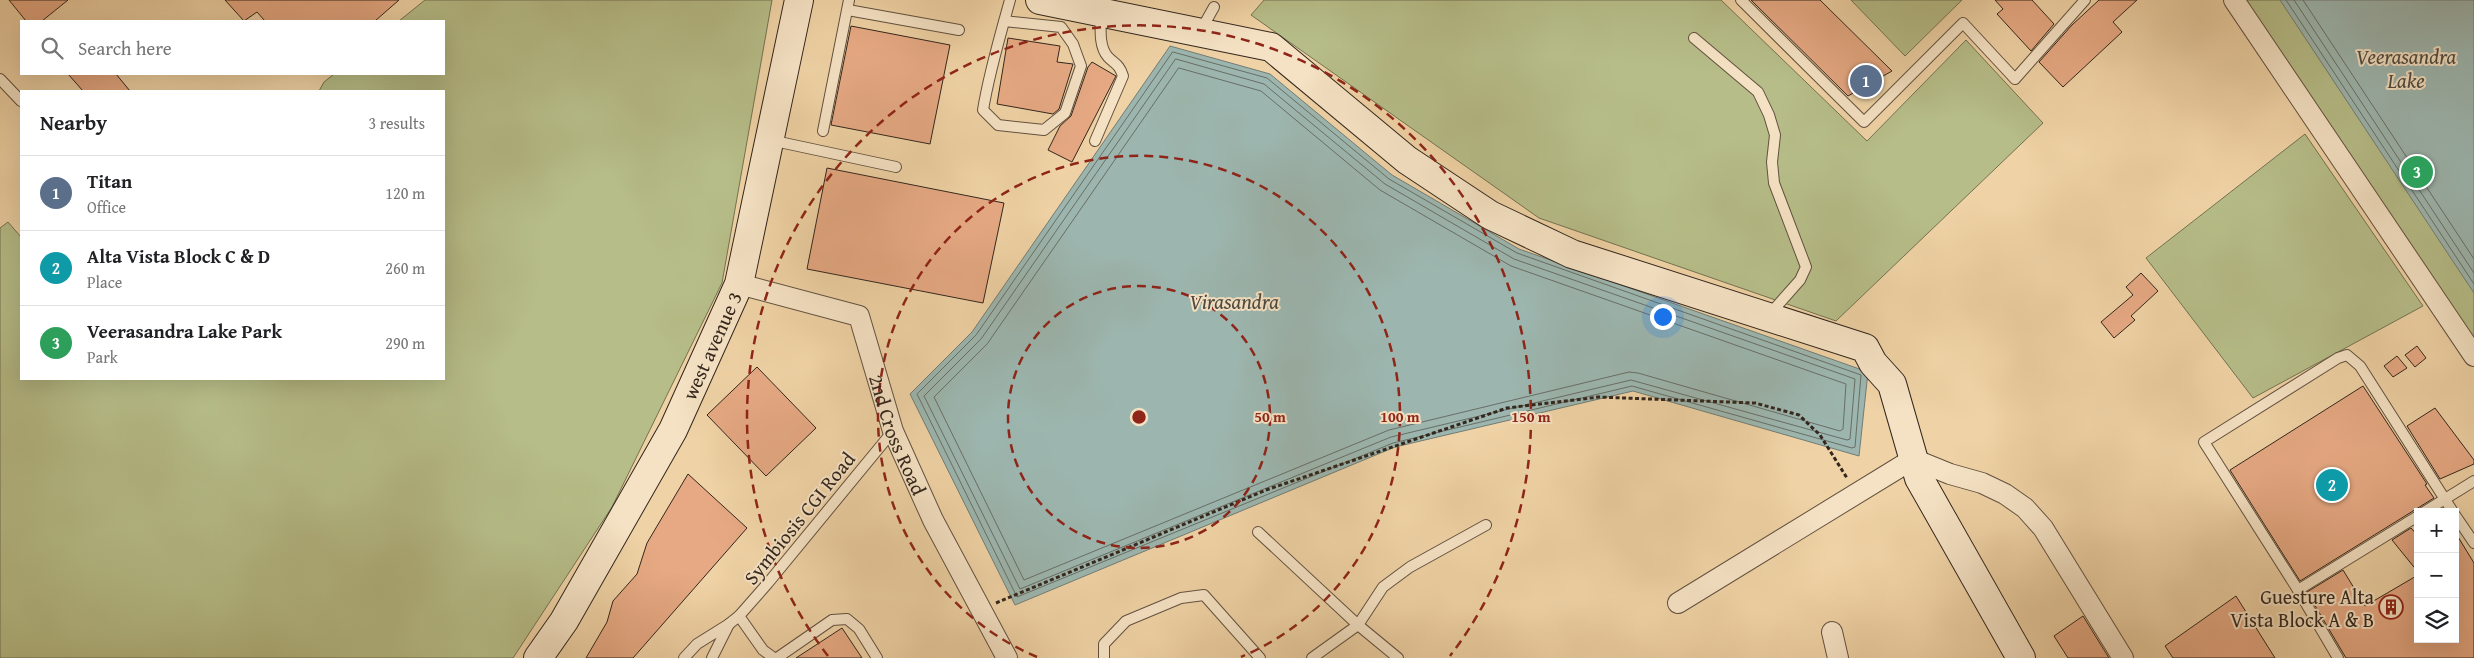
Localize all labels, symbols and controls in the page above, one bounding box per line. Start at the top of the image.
search box [20,20,445,75]
icon: search [38,34,66,62]
text: Search here [78,34,172,62]
water label: Veerasandra Lake [2356,41,2456,96]
pin: 1 [1850,62,1882,100]
text: Nearby [40,107,107,138]
text: 3 results [368,111,425,135]
pin: 3 [2401,153,2433,191]
text: Titan [87,167,132,195]
text: 1 [52,181,60,205]
text: 120 m [385,181,425,205]
text: Office [87,195,126,219]
text: Alta Vista Block C & D [87,242,270,270]
text: 2 [52,256,60,280]
text: 260 m [385,256,425,280]
text: Place [87,270,122,294]
street label: west avenue 3 [674,286,748,404]
water label: Virasandra [1189,286,1279,317]
your location [1650,304,1676,330]
text: Veerasandra Lake Park [87,317,282,345]
text: 3 [52,331,60,355]
text: 290 m [385,331,425,355]
text: Park [87,345,118,369]
street label: 2nd Cross Road [862,371,934,500]
text: 50 m [1254,406,1286,427]
text: 100 m [1380,406,1420,427]
text: 150 m [1511,406,1551,427]
centre of rings [1130,408,1148,426]
street label: Symbiosis CGI Road [736,445,862,591]
pin: 2 [2316,466,2348,504]
map controls [2414,508,2459,643]
button: + [2414,508,2459,553]
button: − [2414,553,2459,598]
place label: Guesture Alta Vista Block A & B [2230,582,2375,634]
building icon: Guesture Alta Vista Block A & B [2378,594,2404,620]
button: layers [2414,598,2459,643]

